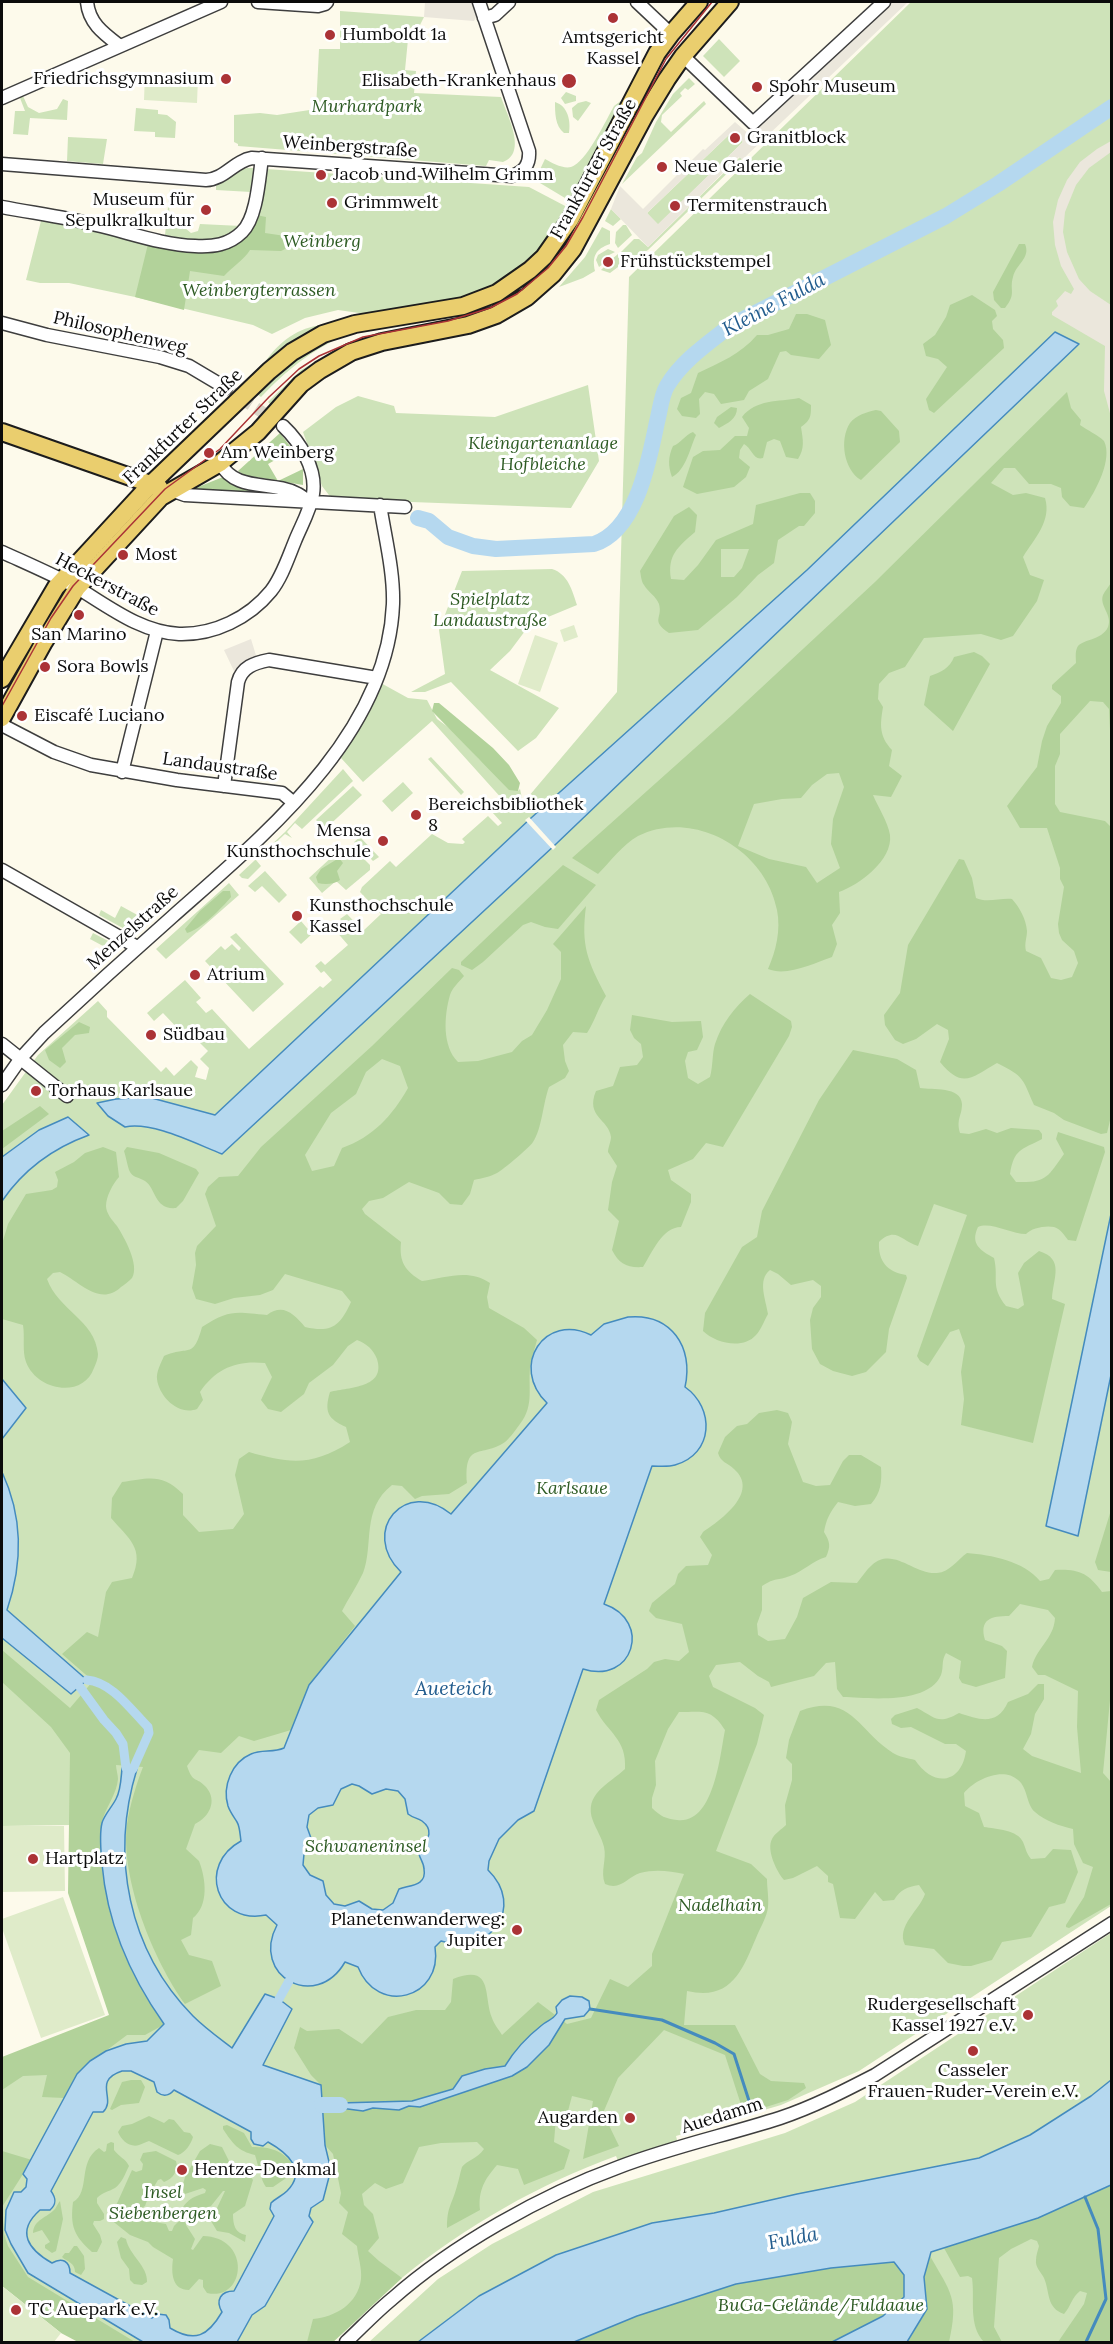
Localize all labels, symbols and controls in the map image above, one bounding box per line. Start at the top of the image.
marker: Amtsgericht Kassel [606,11,620,25]
place label: Humboldt 1a [342,24,447,46]
place label: Amtsgericht Kassel [562,27,664,70]
marker: Humboldt 1a [323,28,337,42]
place label: Friedrichsgymnasium [33,68,214,90]
place label: Elisabeth-Krankenhaus [361,70,556,92]
marker: Friedrichsgymnasium [219,72,233,86]
marker: Elisabeth-Krankenhaus [560,72,578,90]
place label: Spohr Museum [769,76,896,98]
marker: Spohr Museum [750,80,764,94]
street label: Frankfurter Straße [546,95,642,243]
park label: Murhardpark [312,96,422,118]
place label: Granitblock [747,127,846,149]
marker: Granitblock [728,131,742,145]
street label: Weinbergstraße [282,132,418,162]
place label: Neue Galerie [674,156,783,178]
marker: Neue Galerie [655,160,669,174]
place label: Jacob und Wilhelm Grimm [333,164,554,186]
marker: Jacob und Wilhelm Grimm [314,168,328,182]
place label: Museum für Sepulkralkultur [65,189,194,232]
place label: Grimmwelt [344,192,438,214]
place label: Termitenstrauch [687,195,828,217]
marker: Grimmwelt [325,196,339,210]
marker: Termitenstrauch [668,199,682,213]
marker: Museum für Sepulkralkultur [199,203,213,217]
park label: Weinberg [283,231,361,253]
place label: Frühstückstempel [620,251,771,273]
marker: Frühstückstempel [601,255,615,269]
water label: Kleine Fulda [719,268,829,342]
park label: Weinbergterrassen [182,280,336,302]
street label: Philosophenweg [51,307,189,359]
street label: Frankfurter Straße [119,365,247,489]
park label: Kleingartenanlage Hofbleiche [468,433,618,476]
place label: Am Weinberg [221,442,334,464]
marker: Am Weinberg [202,446,216,460]
place label: Most [135,544,177,566]
marker: Most [116,548,130,562]
street label: Heckerstraße [51,549,163,621]
park label: Spielplatz Landaustraße [433,589,547,632]
marker: San Marino [72,608,86,622]
place label: San Marino [31,624,127,646]
place label: Sora Bowls [57,656,149,678]
marker: Sora Bowls [38,660,52,674]
place label: Eiscafé Luciano [34,705,164,727]
marker: Eiscafé Luciano [15,709,29,723]
street label: Landaustraße [161,748,279,786]
place label: Bereichsbibliothek 8 [428,794,584,836]
marker: Bereichsbibliothek 8 [409,808,423,822]
place label: Mensa Kunsthochschule [226,820,371,862]
marker: Mensa Kunsthochschule [376,834,390,848]
street label: Menzelstraße [83,881,183,975]
place label: Kunsthochschule Kassel [309,895,454,938]
marker: Kunsthochschule Kassel [290,909,304,923]
place label: Atrium [207,964,265,986]
marker: Atrium [188,968,202,982]
place label: Südbau [163,1024,225,1046]
marker: Südbau [144,1028,158,1042]
place label: Torhaus Karlsaue [48,1080,193,1102]
marker: Torhaus Karlsaue [29,1084,43,1098]
park label: Karlsaue [536,1478,608,1500]
water label: Aueteich [415,1677,493,1701]
park label: Schwaneninsel [305,1836,427,1858]
place label: Hartplatz [45,1848,124,1870]
marker: Hartplatz [26,1852,40,1866]
park label: Nadelhain [678,1895,762,1917]
place label: Planetenwanderweg: Jupiter [331,1909,505,1952]
marker: Planetenwanderweg: Jupiter [510,1923,524,1937]
place label: Rudergesellschaft Kassel 1927 e.V. [867,1994,1016,2036]
marker: Rudergesellschaft Kassel 1927 e.V. [1021,2008,1035,2022]
marker: Casseler Frauen-Ruder-Verein e.V. [966,2044,980,2058]
place label: Casseler Frauen-Ruder-Verein e.V. [867,2060,1079,2102]
street label: Auedamm [679,2093,765,2139]
place label: Augarden [538,2107,618,2129]
marker: Augarden [623,2111,637,2125]
place label: Hentze-Denkmal [194,2159,337,2181]
marker: Hentze-Denkmal [175,2163,189,2177]
park label: Insel Siebenbergen [109,2182,217,2224]
water label: Fulda [766,2222,820,2256]
park label: BuGa-Gelände/Fuldaaue [718,2295,924,2317]
place label: TC Auepark e.V. [28,2299,158,2321]
marker: TC Auepark e.V. [9,2303,23,2317]

